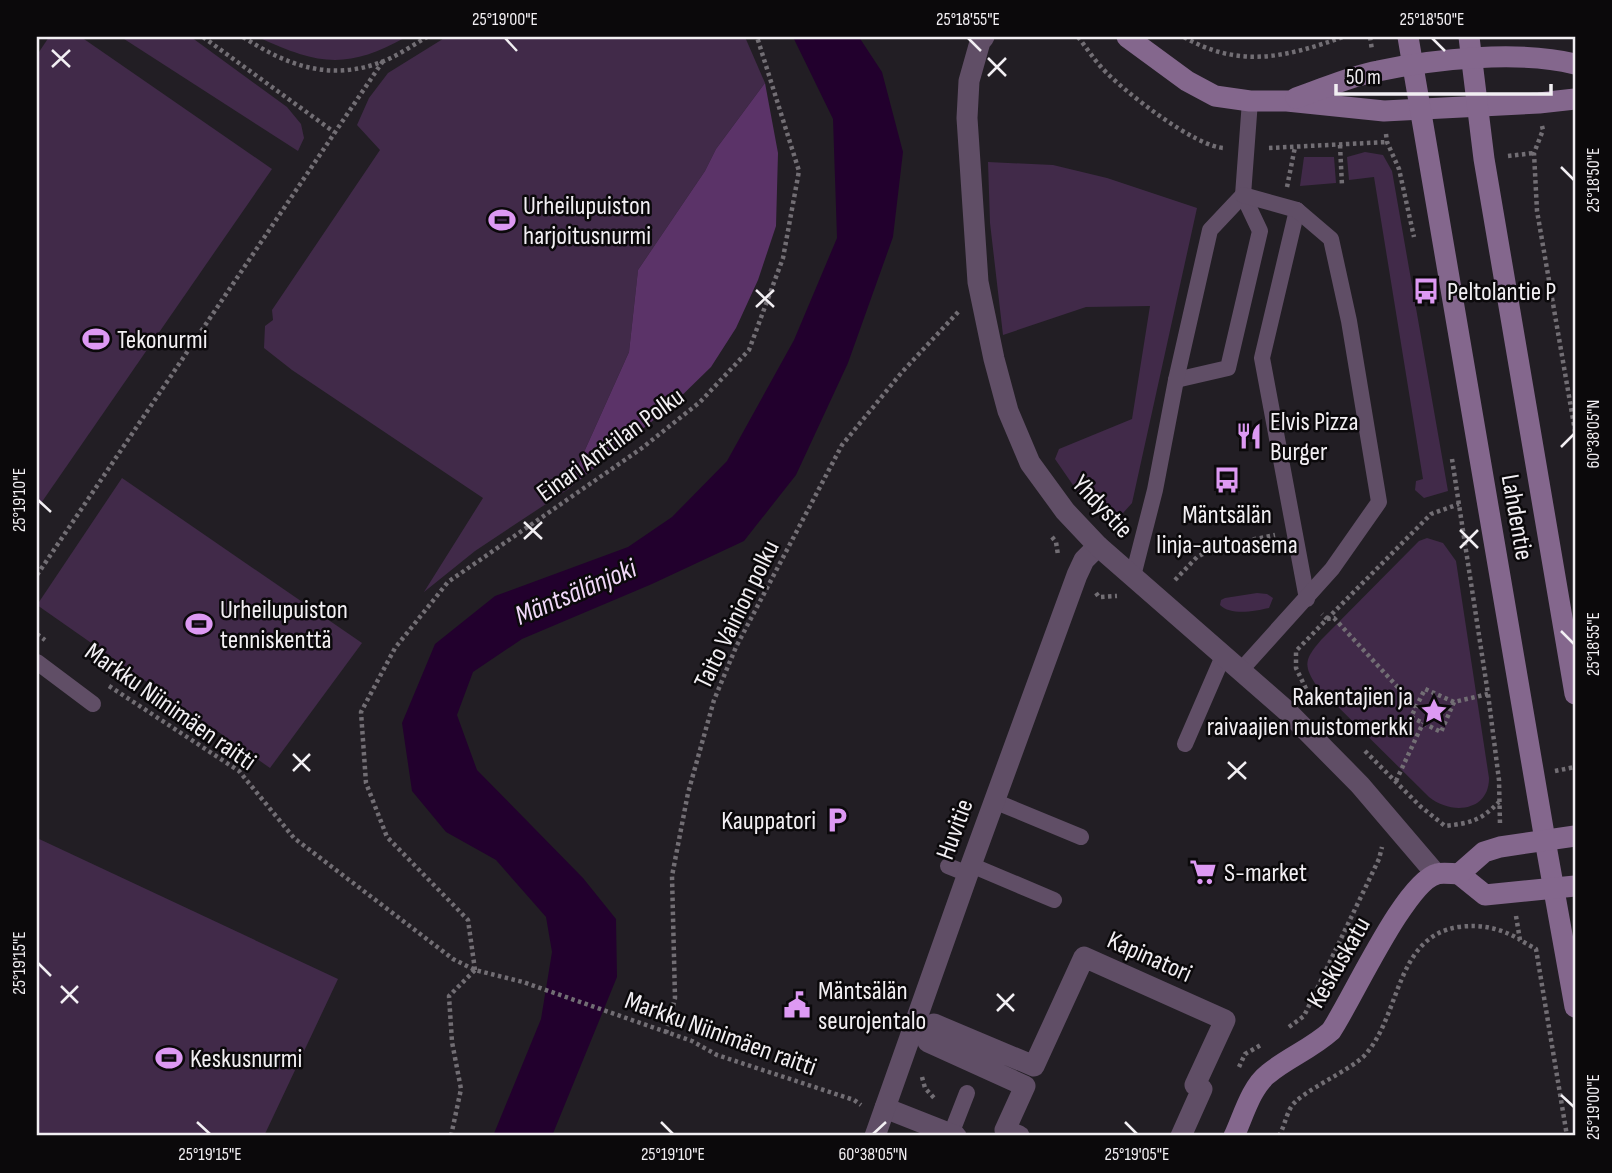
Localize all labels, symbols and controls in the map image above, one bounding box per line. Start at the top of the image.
text: 25°19'00"E [472,9,538,30]
text: 25°18'55"E [936,9,1000,30]
text: 25°18'50"E [1400,9,1464,30]
scale bar [1336,52,1551,96]
text: 50 m [1346,65,1381,90]
text: 25°18'50"E [1583,148,1604,212]
place label: Urheilupuiston harjoitusnurmi [523,191,651,252]
sports icon: Urheilupuiston harjoitusnurmi [487,205,517,235]
bus stop icon: Peltolantie P [1411,276,1441,306]
place label: Peltolantie P [1447,277,1556,308]
sports icon: Tekonurmi [81,324,111,354]
place label: Tekonurmi [117,325,208,356]
street label: Einari Anttilan Polku [531,381,690,509]
text: 60°38'05"N [1583,399,1604,469]
place label: Elvis Pizza Burger [1270,407,1358,468]
restaurant icon: Elvis Pizza Burger [1234,421,1264,451]
bus stop icon: Mäntsälän linja-autoasema [1212,465,1242,495]
text: 25°19'10"E [9,468,30,532]
street label: Yhdystie [1065,469,1139,545]
street label: Lahdentie [1494,472,1539,563]
place label: Mäntsälän linja-autoasema [1156,500,1298,561]
street label: Taito Vainion polku [688,535,787,694]
water label: Mäntsälänjoki [510,552,642,633]
place label: Urheilupuiston tenniskenttä [220,595,348,656]
sports icon: Urheilupuiston tenniskenttä [184,609,214,639]
text: 25°18'55"E [1583,612,1604,676]
street label: Markku Niinimäen raitti [79,637,262,778]
place label: Rakentajien ja raivaajien muistomerkki [1207,682,1413,743]
place icon: Rakentajien ja raivaajien muistomerkki [1419,696,1449,726]
street label: Huvitie [930,795,981,864]
parking icon: Kauppatori [822,805,852,835]
place label: Kauppatori [721,806,816,837]
supermarket icon: S-market [1188,857,1218,887]
place label: S-market [1224,858,1307,889]
street label: Keskuskatu [1301,912,1378,1014]
street label: Kapinatori [1102,925,1196,990]
text: 25°19'15"E [9,931,30,995]
place label: Mäntsälän seurojentalo [818,976,926,1037]
street label: Markku Niinimäen raitti [620,985,821,1083]
public building icon: Mäntsälän seurojentalo [782,990,812,1020]
sports icon: Keskusnurmi [154,1043,184,1073]
place label: Keskusnurmi [190,1044,302,1075]
text: 25°19'00"E [1583,1074,1604,1140]
text: 25°19'15"E [178,1144,242,1165]
text: 25°19'10"E [641,1144,705,1165]
text: 60°38'05"N [838,1144,908,1165]
text: 25°19'05"E [1104,1144,1170,1165]

